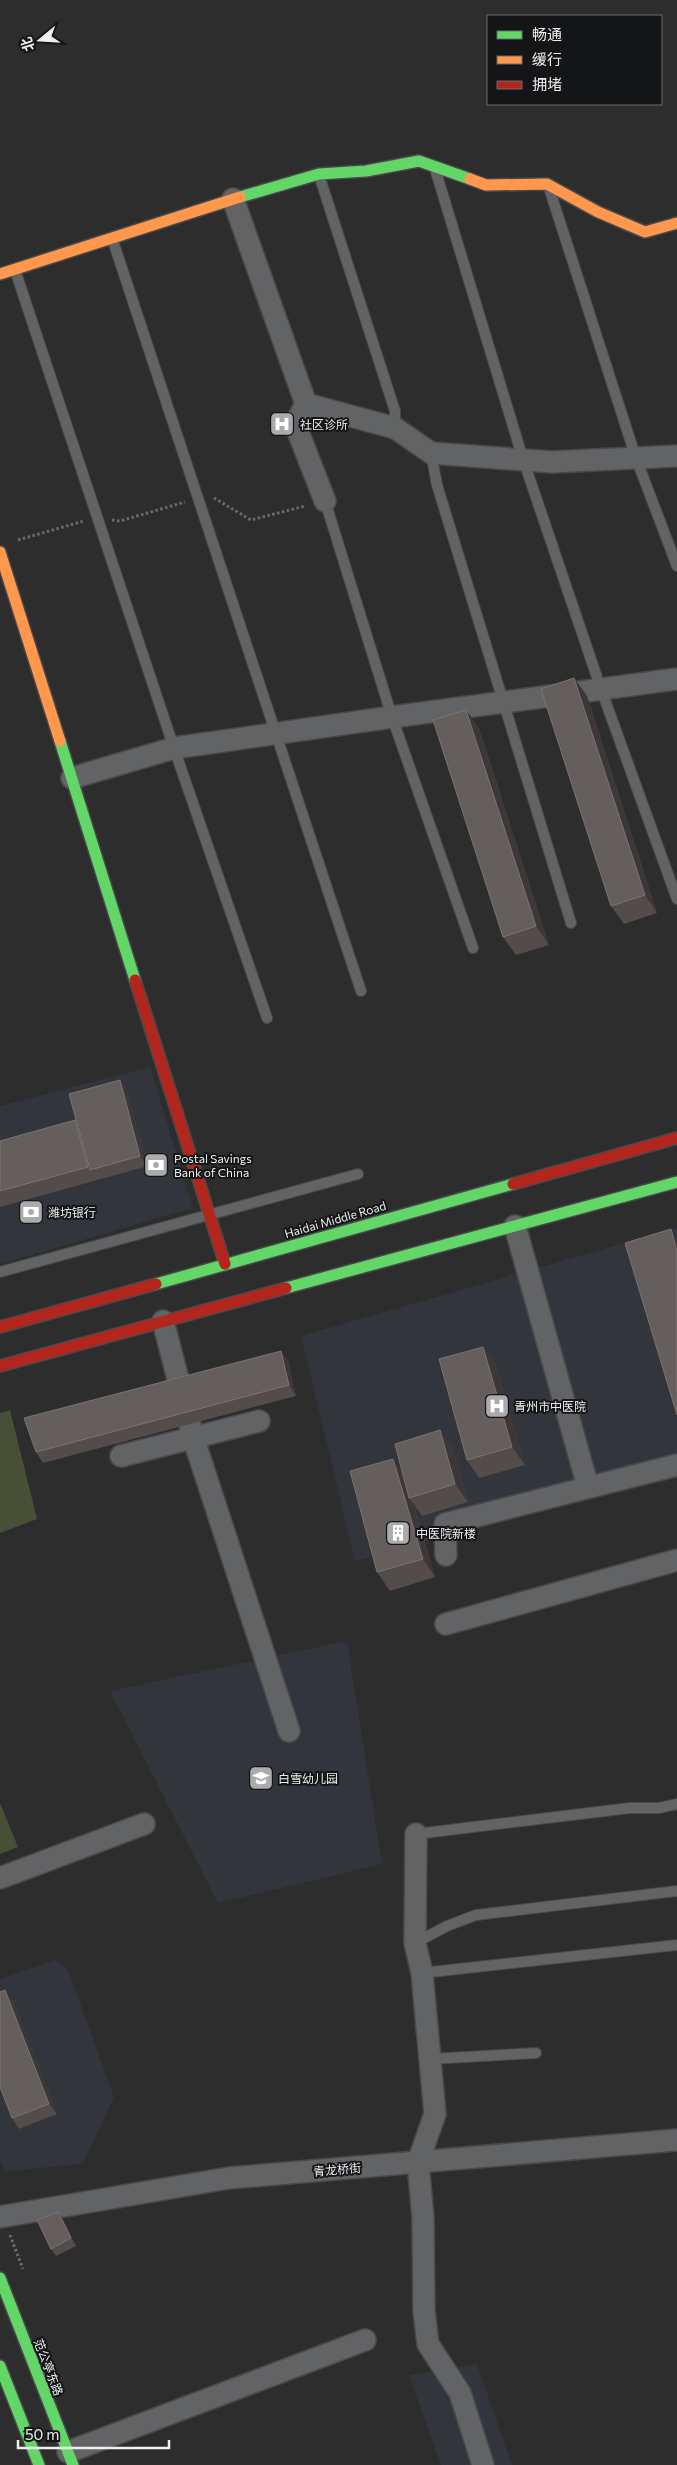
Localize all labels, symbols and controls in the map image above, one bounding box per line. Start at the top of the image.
north arrow [15,15,65,65]
legend [487,15,662,105]
text: 畅通 [532,25,562,43]
text: 北 [17,35,37,53]
text: 缓行 [532,50,562,68]
text: 拥堵 [532,75,562,93]
hospital icon: 社区诊所 [269,411,295,437]
place label: 社区诊所 [300,417,348,431]
place label: Postal Savings Bank of China [174,1151,252,1179]
bank icon: Postal Savings Bank of China [143,1152,169,1178]
street label: Haidai Middle Road [283,1198,387,1240]
bank icon: 潍坊银行 [18,1199,44,1225]
place label: 潍坊银行 [48,1205,96,1219]
hospital icon: 青州市中医院 [484,1393,510,1419]
place label: 青州市中医院 [514,1399,586,1413]
building icon: 中医院新楼 [385,1520,411,1546]
place label: 中医院新楼 [416,1526,476,1540]
school or university icon: 白雪幼儿园 [248,1765,274,1791]
place label: 白雪幼儿园 [278,1771,338,1785]
street label: 青龙桥街 [312,2160,362,2178]
street label: 范公亭东路 [32,2336,66,2398]
scale bar [18,2418,169,2450]
text: 50 m [25,2425,59,2443]

